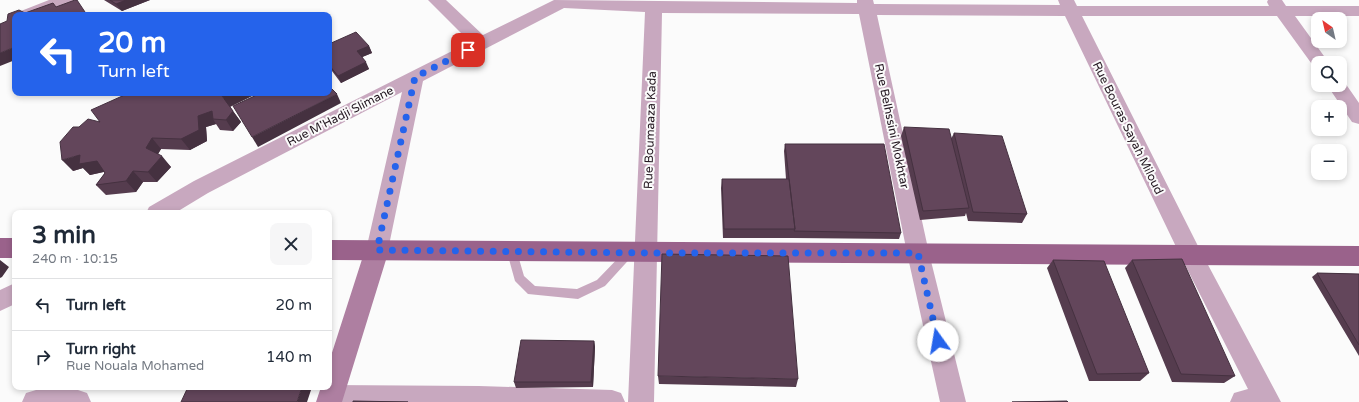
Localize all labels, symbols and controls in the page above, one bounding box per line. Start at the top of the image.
north arrow [1311,12,1347,48]
map controls [1311,12,1347,180]
text: 20 m [98,26,166,60]
icon: left [32,28,84,80]
pin [451,33,485,67]
icon: arrive [457,39,479,61]
button: search [1311,56,1347,92]
street label: Rue Bouras Sayah Miloud [1090,59,1166,197]
text: Turn left [98,60,170,82]
street label: Rue Belhssini Mokhtar [872,62,912,190]
street label: Rue Boumaaza Kada [641,71,659,189]
street label: Rue M'Hadji Slimane [284,83,396,149]
button: + [1311,100,1347,136]
button: − [1311,144,1347,180]
text: 3 min [32,221,96,250]
button: close [270,223,312,265]
text: 240 m · 10:15 [32,251,118,267]
icon: left [32,294,54,316]
text: Turn left [66,296,126,314]
text: 20 m [275,296,312,314]
position arrow [917,320,959,362]
text: Turn right [66,340,136,358]
icon: right [32,346,54,368]
text: 140 m [266,348,312,366]
text: Rue Nouala Mohamed [66,358,204,374]

